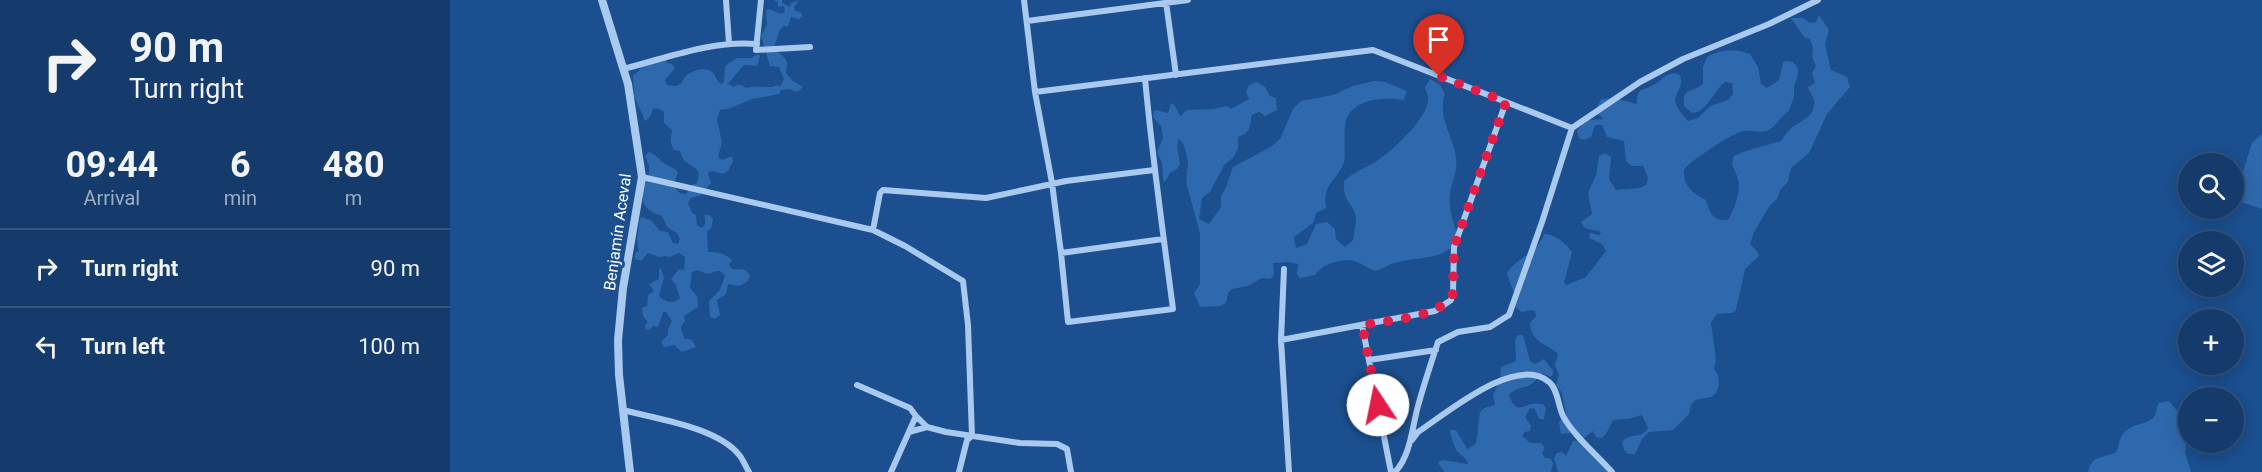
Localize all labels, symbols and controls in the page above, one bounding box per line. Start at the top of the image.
pin [1413,14,1464,76]
text: 90 m [129,23,224,72]
icon: arrive [1422,23,1455,56]
icon: right [30,24,108,102]
text: Turn right [129,73,244,105]
text: 09:44 [65,144,158,186]
text: 6 [230,144,251,186]
text: 480 [323,144,385,186]
map controls [2178,153,2244,453]
button: search [2178,153,2244,219]
street label: Benjamín Aceval [600,172,635,292]
text: Arrival [83,186,140,210]
text: min [224,186,257,210]
text: m [345,186,362,210]
button: layers [2178,231,2244,297]
icon: right [30,252,63,285]
text: Turn right [81,256,178,281]
text: 90 m [371,256,420,281]
button: + [2178,309,2244,375]
icon: left [30,330,63,363]
text: Turn left [81,334,165,359]
text: 100 m [358,334,420,359]
position arrow [1346,373,1410,437]
button: − [2178,387,2244,453]

